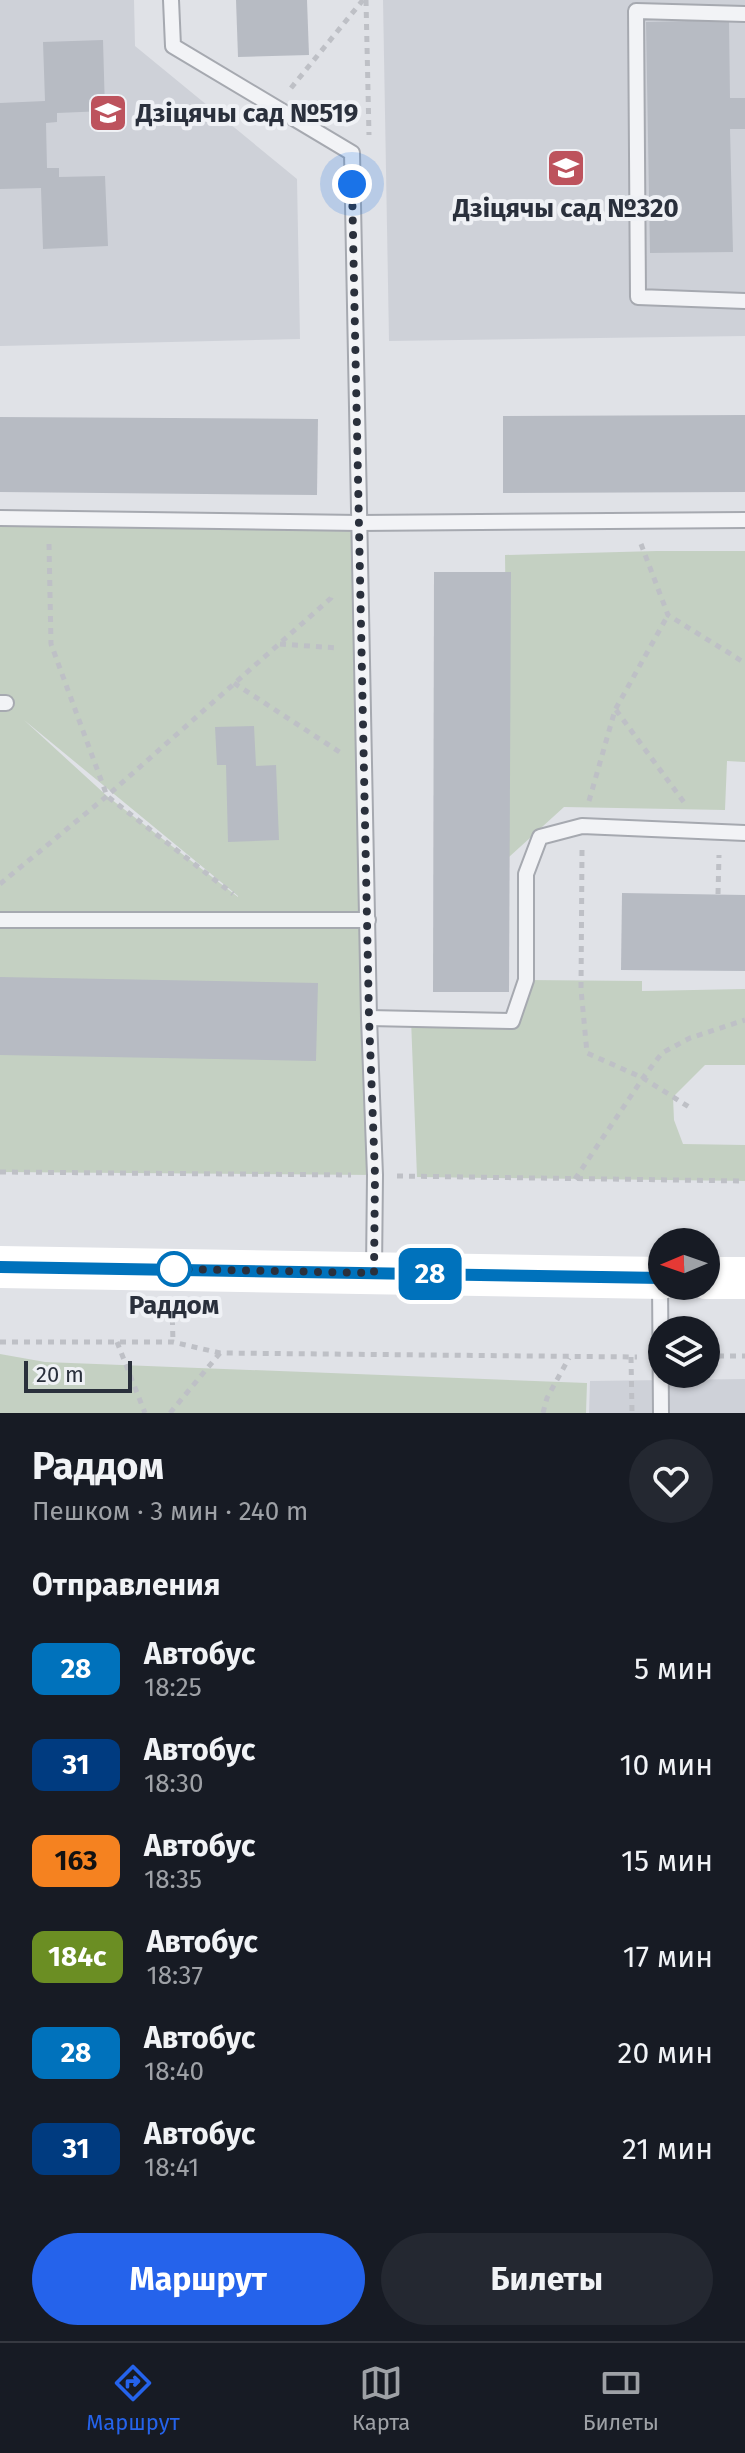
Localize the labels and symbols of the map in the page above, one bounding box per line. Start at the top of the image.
school or university icon: Дзіцячы сад №519 [87,92,129,134]
place label: Дзіцячы сад №519 [135,98,358,129]
school or university icon: Дзіцячы сад №320 [545,147,587,189]
your location [332,164,372,204]
place label: Дзіцячы сад №320 [452,193,679,224]
north arrow [648,1228,720,1300]
line badge: 28 [394,1248,466,1300]
marker: Раддом [157,1252,191,1286]
place label: Раддом [129,1290,219,1321]
scale bar [24,1357,132,1393]

